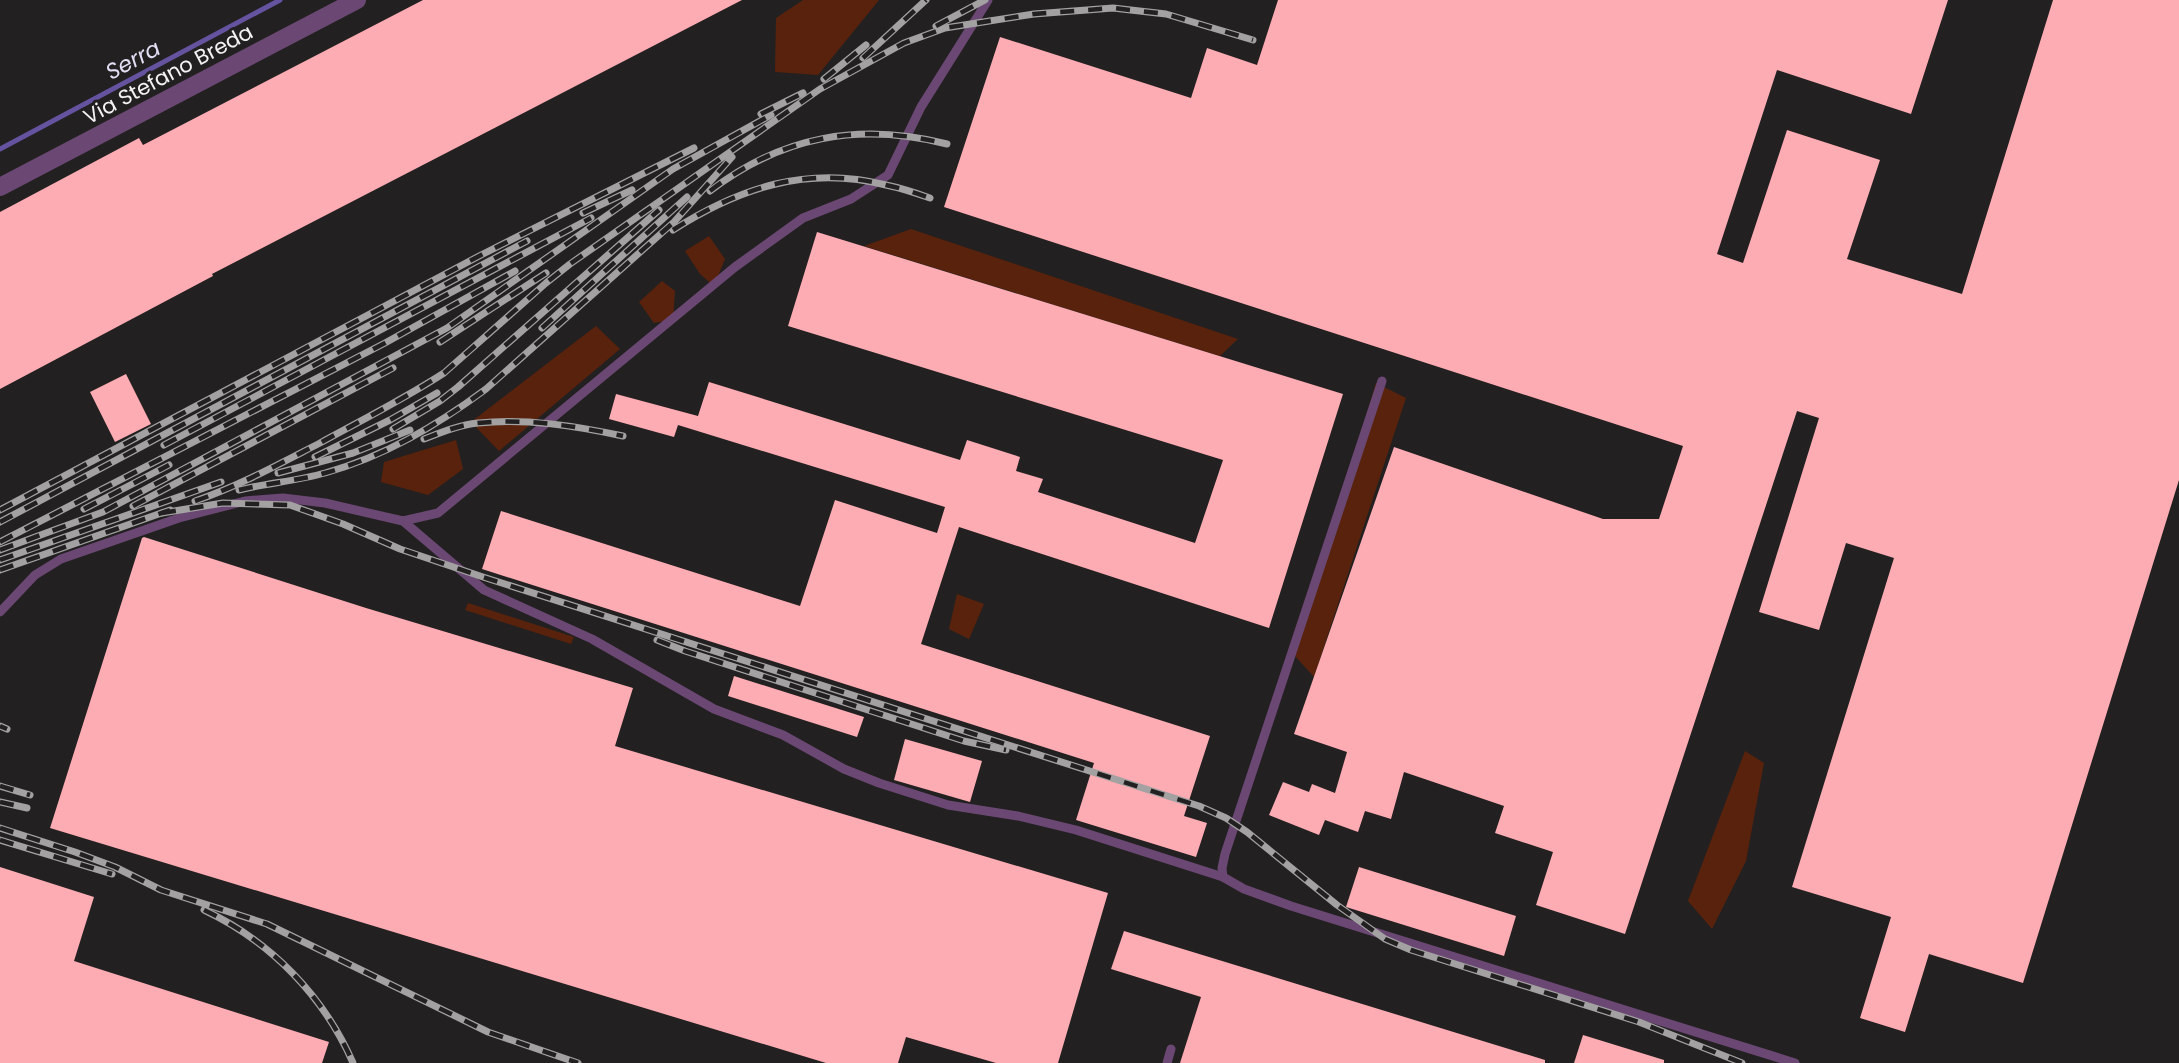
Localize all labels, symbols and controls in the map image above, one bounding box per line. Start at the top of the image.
street label: Via Stefano Breda [78,17,258,131]
water label: Serra [100,33,166,87]

